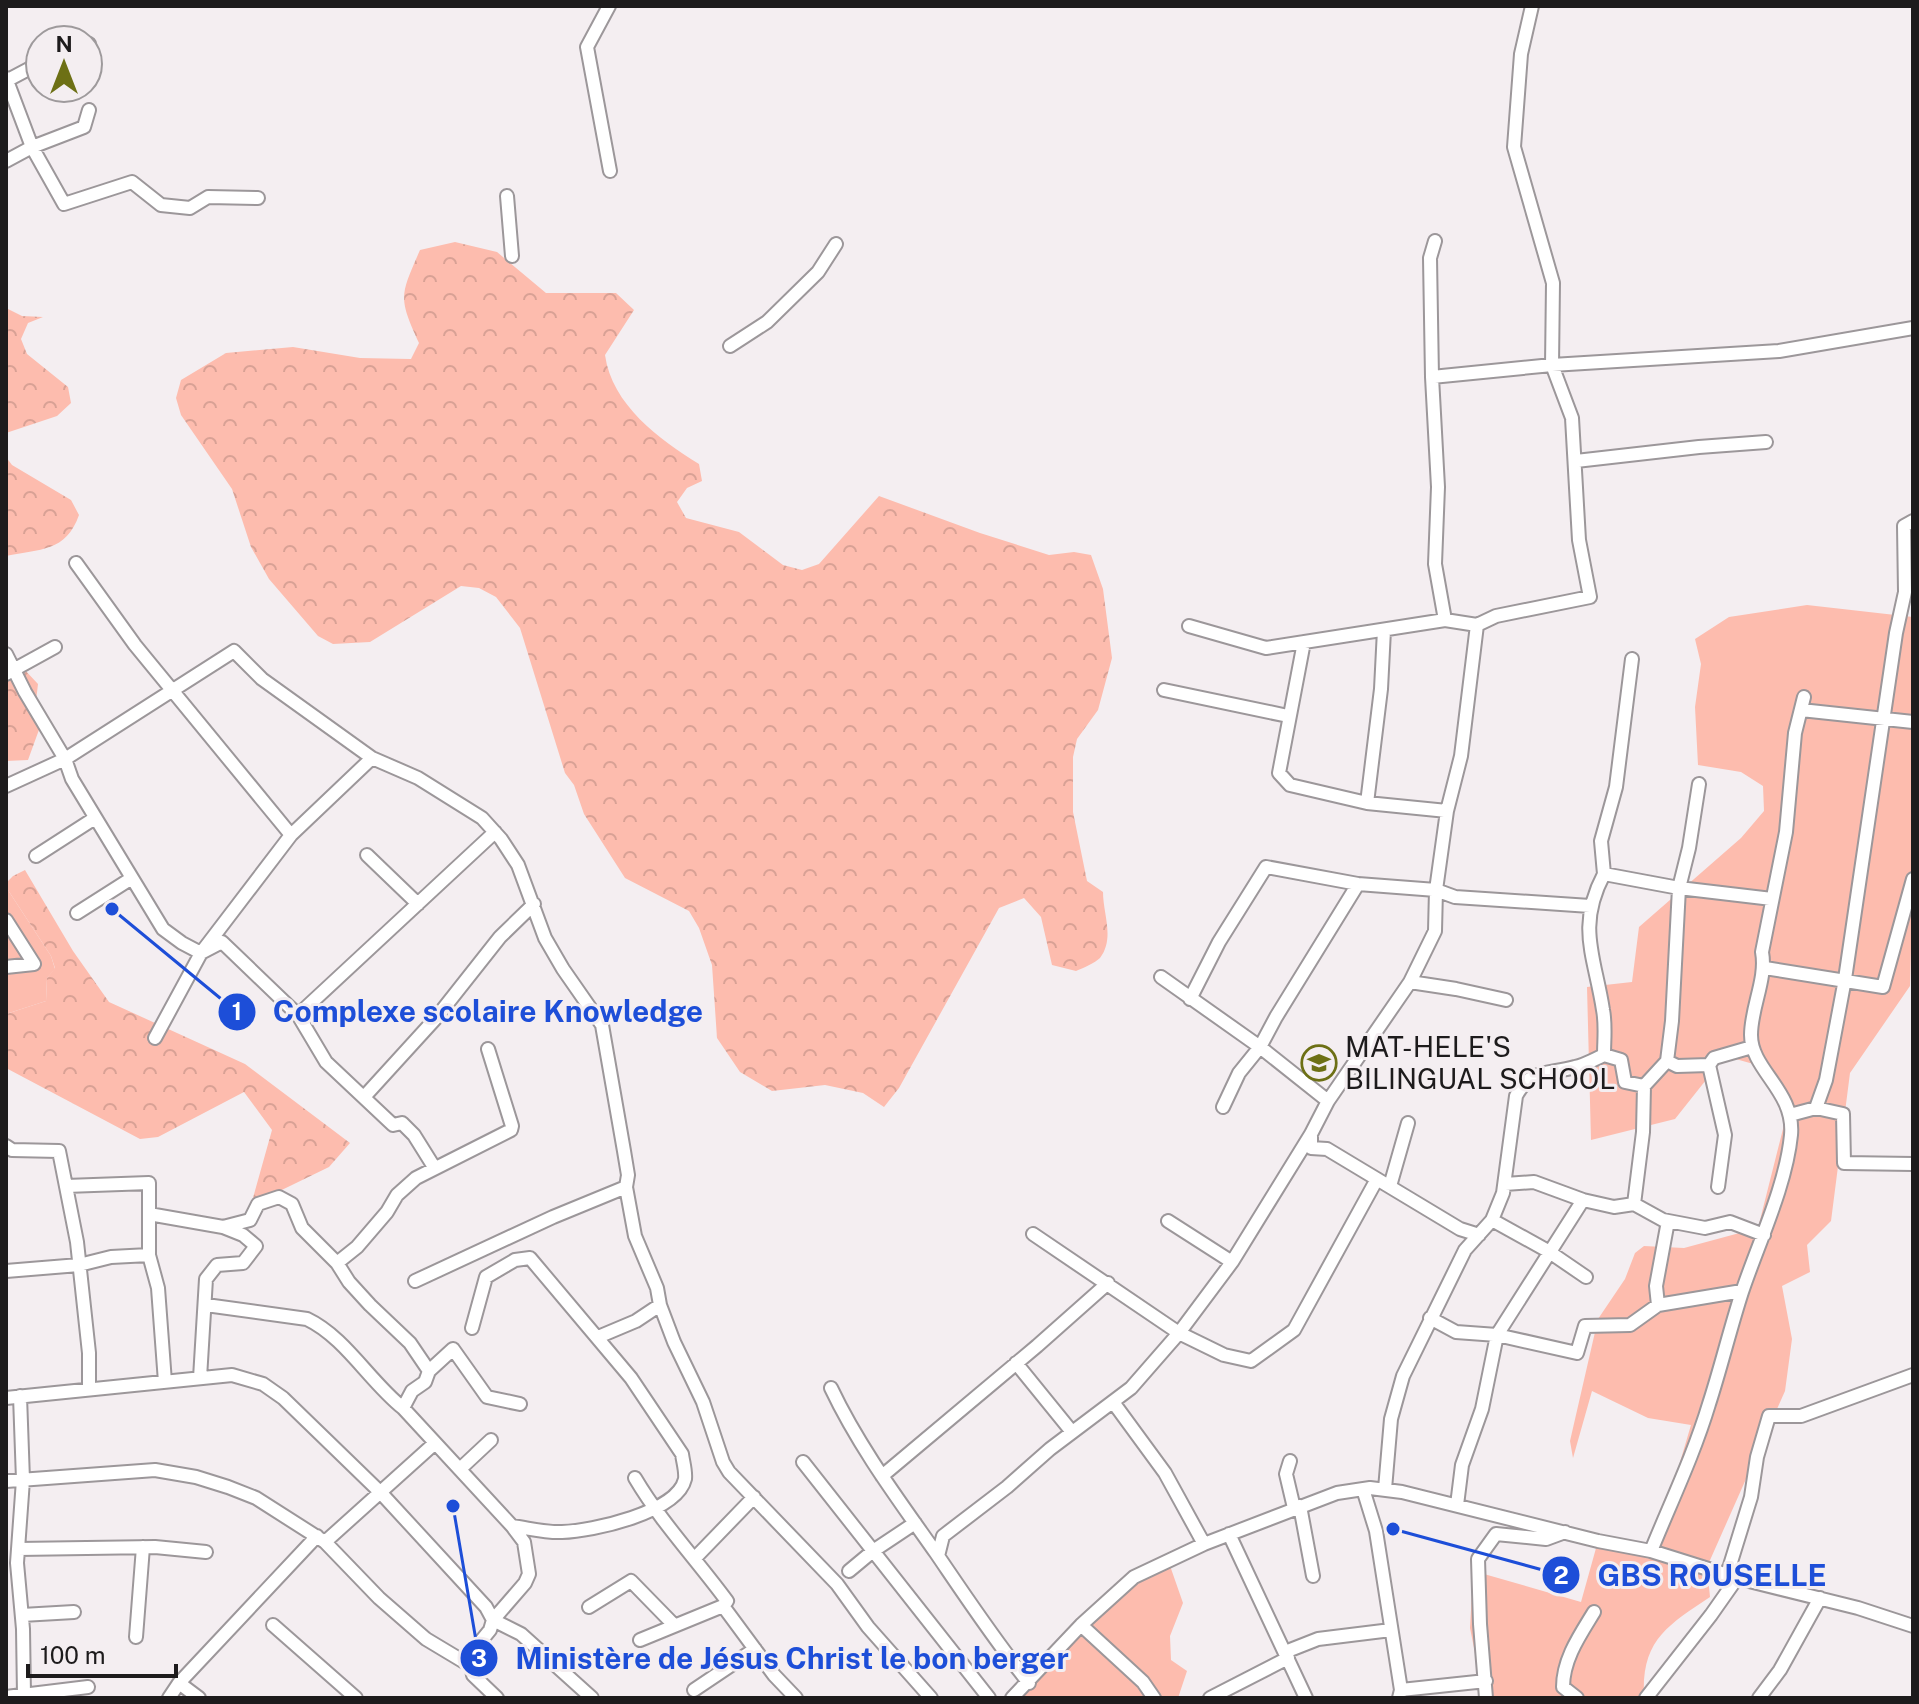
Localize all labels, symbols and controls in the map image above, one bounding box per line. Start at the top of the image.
north arrow [24,24,104,104]
text: N [55,31,73,57]
callout: Complexe scolaire Knowledge [217,985,719,1039]
text: Complexe scolaire Knowledge [273,993,703,1029]
text: 1 [232,997,242,1025]
place label: MAT-HELE'S BILINGUAL SCHOOL [1345,1030,1615,1095]
school or university icon: MAT-HELE'S BILINGUAL SCHOOL [1300,1044,1338,1082]
callout: GBS ROUSELLE [1541,1548,1842,1602]
text: GBS ROUSELLE [1597,1557,1827,1593]
text: 2 [1553,1561,1569,1589]
scale bar [28,1628,176,1678]
callout: Ministère de Jésus Christ le bon berger [459,1631,1085,1685]
text: Ministère de Jésus Christ le bon berger [515,1640,1069,1676]
text: 100 m [40,1641,106,1669]
text: 3 [471,1644,487,1672]

